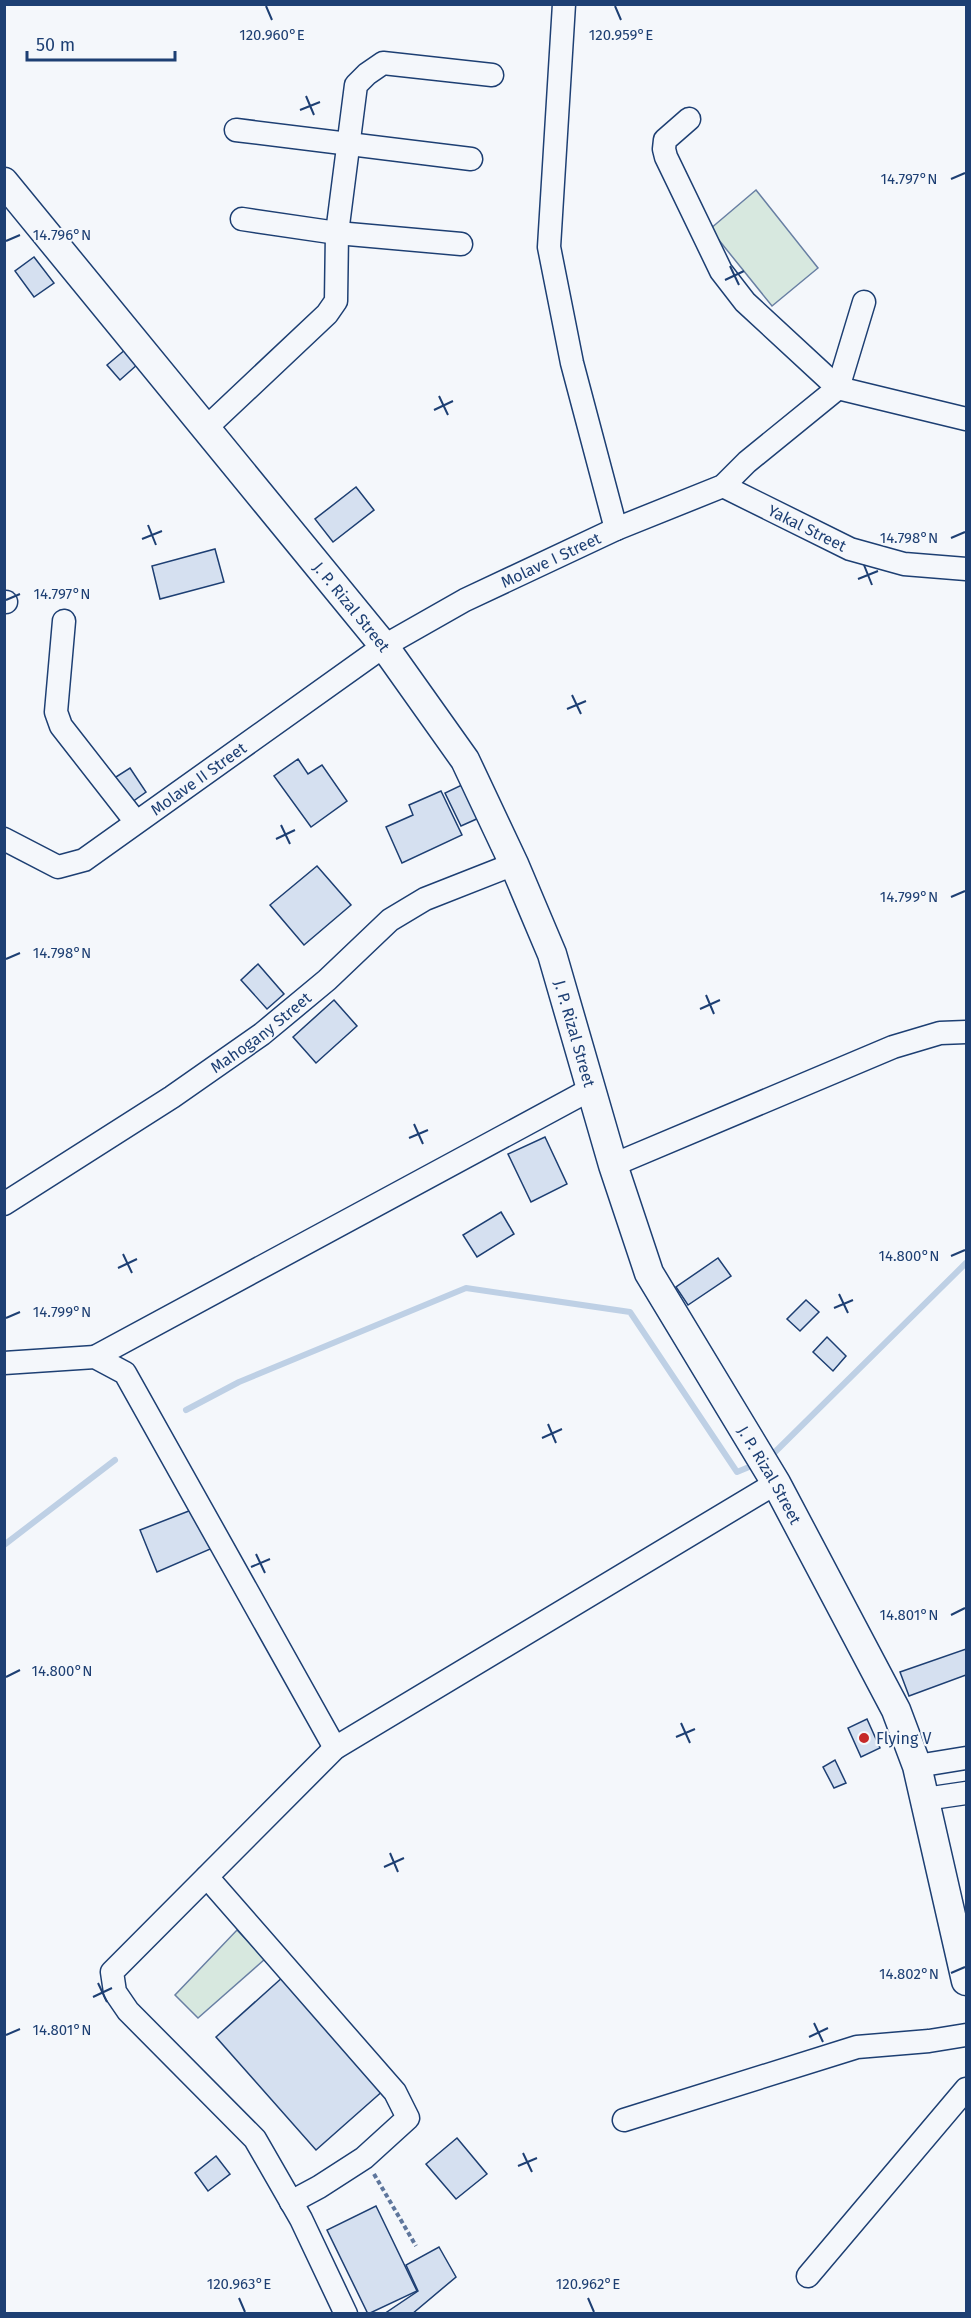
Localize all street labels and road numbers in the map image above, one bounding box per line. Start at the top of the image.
street label: Yakal Street [765,501,850,556]
street label: Molave I Street [498,529,604,592]
street label: J. P. Rizal Street [309,558,394,656]
street label: Molave II Street [147,738,250,819]
street label: J. P. Rizal Street [550,978,599,1090]
street label: Mahogany Street [207,988,315,1077]
street label: J. P. Rizal Street [734,1422,805,1528]

